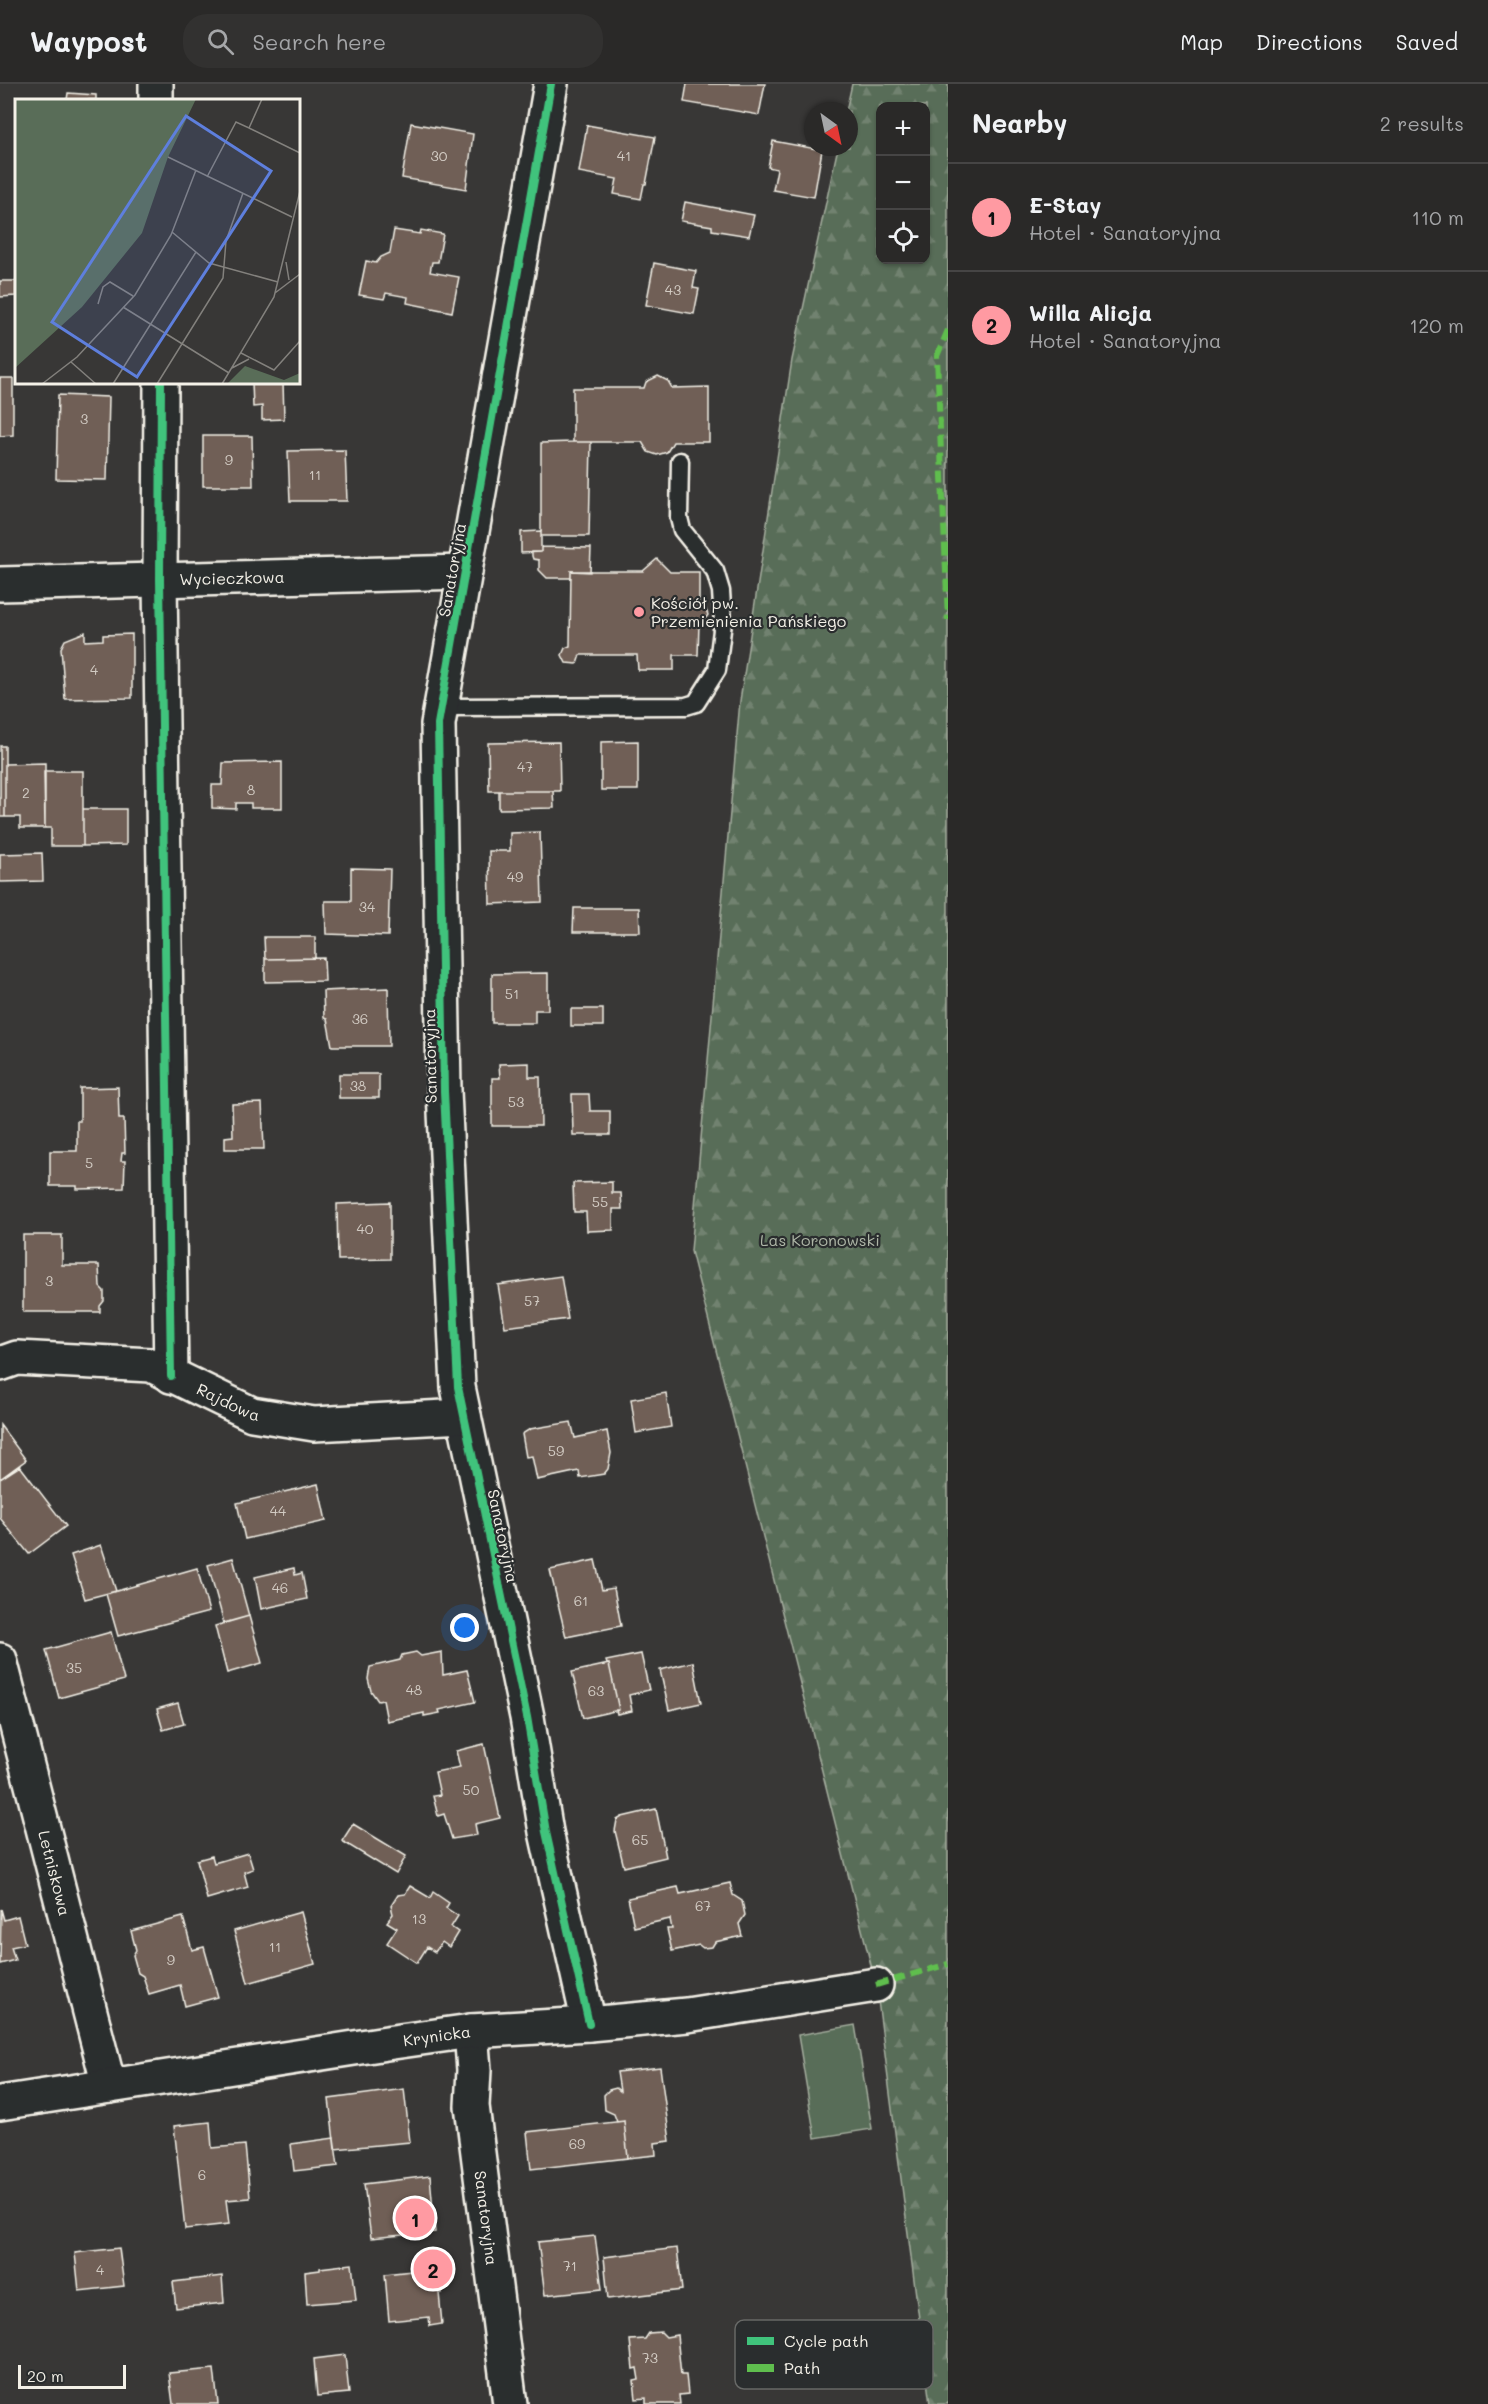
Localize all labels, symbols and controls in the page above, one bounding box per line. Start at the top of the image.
search box [183,14,603,68]
text: Waypost [30,23,147,59]
icon: search [204,25,237,58]
text: Search here [252,27,386,56]
text: Map [1180,28,1223,55]
text: Directions [1256,28,1363,55]
text: Saved [1396,28,1458,55]
inset map [15,99,300,384]
north arrow [804,102,858,156]
map controls [876,102,930,264]
button: + [876,102,930,156]
text: Nearby [972,106,1067,140]
text: 2 results [1380,110,1464,136]
house number: 30 [431,146,448,165]
house number: 41 [617,146,631,165]
button: − [876,156,930,210]
text: E-Stay [1029,190,1101,219]
text: 1 [987,204,996,230]
text: 110 m [1411,204,1464,230]
button: locate [876,210,930,264]
text: Hotel · Sanatoryjna [1029,219,1222,245]
house number: 43 [665,280,681,299]
text: Willa Alicja [1029,298,1152,327]
text: 2 [986,312,997,338]
text: 120 m [1409,312,1464,338]
text: Hotel · Sanatoryjna [1029,327,1222,353]
house number: 3 [80,409,88,428]
house number: 9 [225,450,233,469]
house number: 11 [309,465,321,484]
street label: Sanatoryjna [433,521,470,618]
street label: Wycieczkowa [179,566,285,589]
place label: Kościół pw. Przemienienia Pańskiego [651,592,846,631]
marker: Kościół pw. Przemienienia Pańskiego [632,605,646,619]
house number: 4 [90,660,99,679]
house number: 47 [517,757,533,776]
house number: 8 [247,780,255,799]
house number: 2 [22,783,30,802]
house number: 49 [507,867,523,886]
house number: 34 [359,897,376,916]
house number: 51 [505,984,519,1003]
street label: Sanatoryjna [418,1008,441,1104]
house number: 36 [352,1009,368,1028]
house number: 38 [350,1076,366,1095]
house number: 53 [508,1092,524,1111]
house number: 5 [85,1153,93,1172]
house number: 55 [592,1192,608,1211]
house number: 40 [357,1219,374,1238]
park label: Las Koronowski [760,1229,880,1250]
house number: 3 [45,1271,53,1290]
house number: 57 [524,1291,540,1310]
street label: Rajdowa [193,1378,261,1425]
house number: 59 [548,1441,564,1460]
street label: Sanatoryjna [483,1487,524,1585]
house number: 44 [270,1501,287,1520]
house number: 46 [272,1578,288,1597]
house number: 61 [574,1591,588,1610]
your location [450,1613,479,1642]
house number: 35 [66,1658,82,1677]
house number: 48 [406,1680,422,1699]
house number: 63 [588,1681,604,1700]
house number: 50 [463,1780,480,1799]
street label: Letniskowa [34,1828,76,1918]
house number: 65 [632,1830,648,1849]
house number: 67 [695,1896,711,1915]
house number: 13 [412,1909,426,1928]
house number: 11 [269,1937,281,1956]
house number: 9 [167,1950,175,1969]
street label: Krynicka [402,2020,472,2050]
house number: 69 [569,2134,585,2153]
house number: 6 [198,2165,206,2184]
street label: Sanatoryjna [470,2169,503,2266]
pin: 1 [396,2196,434,2240]
pin: 2 [414,2246,452,2292]
house number: 71 [563,2256,577,2275]
house number: 4 [96,2260,105,2279]
legend [735,2320,933,2389]
text: Cycle path [784,2330,868,2351]
house number: 73 [642,2348,658,2367]
text: Path [784,2357,820,2378]
scale bar [18,2362,126,2390]
text: 20 m [27,2365,64,2386]

